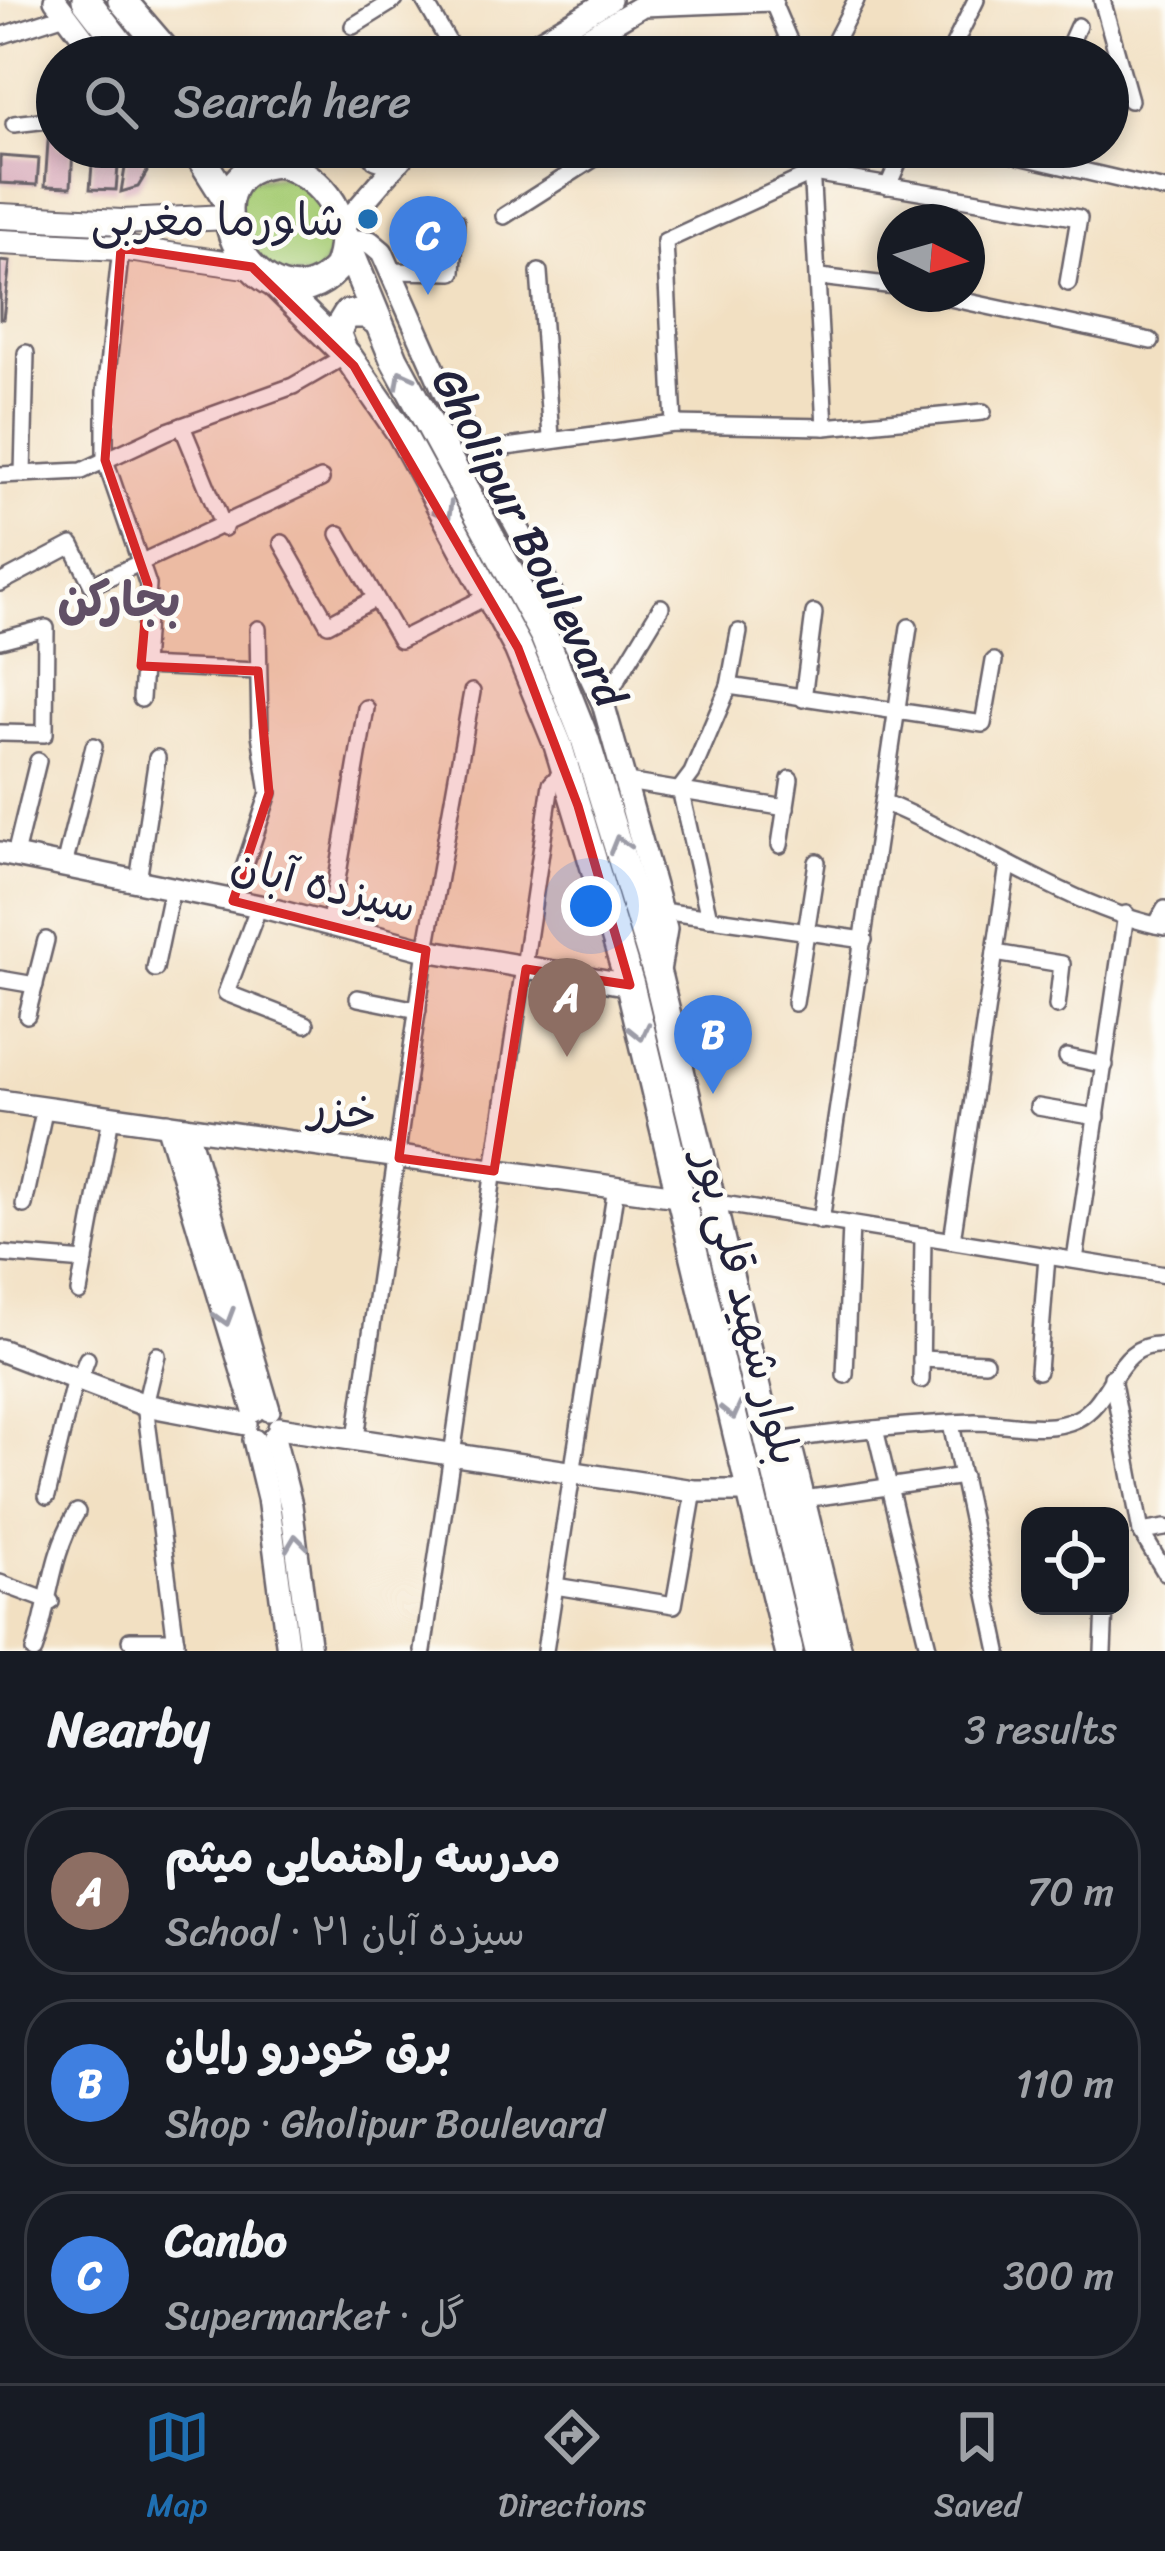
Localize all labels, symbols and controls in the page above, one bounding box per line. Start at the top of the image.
search box [36,36,1129,168]
text: Search here [174,62,411,142]
icon: search [78,69,144,135]
place label: شاورما مغربی [91,180,344,260]
pin: C [389,196,467,295]
north arrow [877,204,985,312]
marker: شاورما مغربی [355,206,381,232]
street label: Gholipur Boulevard [409,353,651,725]
one-way arrow [394,369,417,390]
one-way arrow [431,499,454,521]
district label: بجارکن [57,557,181,642]
street label: سیزده آبان [223,823,425,947]
one-way arrow [608,835,633,856]
your location [561,876,621,936]
pin: A [528,958,606,1057]
pin: B [674,995,752,1094]
one-way arrow [627,1021,652,1042]
street label: خزر [301,1066,382,1155]
street label: بلوار شهید قلی پور [669,1137,826,1474]
one-way arrow [210,1306,235,1327]
one-way arrow [719,1400,744,1421]
map controls [1021,1507,1129,1615]
button: locate [1021,1507,1129,1615]
one-way arrow [284,1534,310,1553]
text: Nearby [48,1684,209,1774]
text: 3 results [964,1695,1117,1764]
text: مدرسه راهنمایی میثم [165,1817,561,1897]
text: A [77,1857,103,1926]
text: 70 m [1027,1857,1114,1926]
text: School · سیزده آبان ۲۱ [165,1897,525,1966]
text: برق خودرو رایان [165,2009,451,2089]
text: B [78,2049,102,2118]
text: 110 m [1016,2049,1114,2118]
text: Shop · Gholipur Boulevard [165,2089,605,2158]
text: Canbo [165,2201,287,2281]
text: C [78,2241,102,2310]
text: 300 m [1003,2241,1114,2310]
text: Supermarket · گل [165,2281,465,2350]
tab: Map [144,2404,210,2534]
tab: Directions [498,2404,646,2534]
tab: Saved [934,2404,1021,2534]

